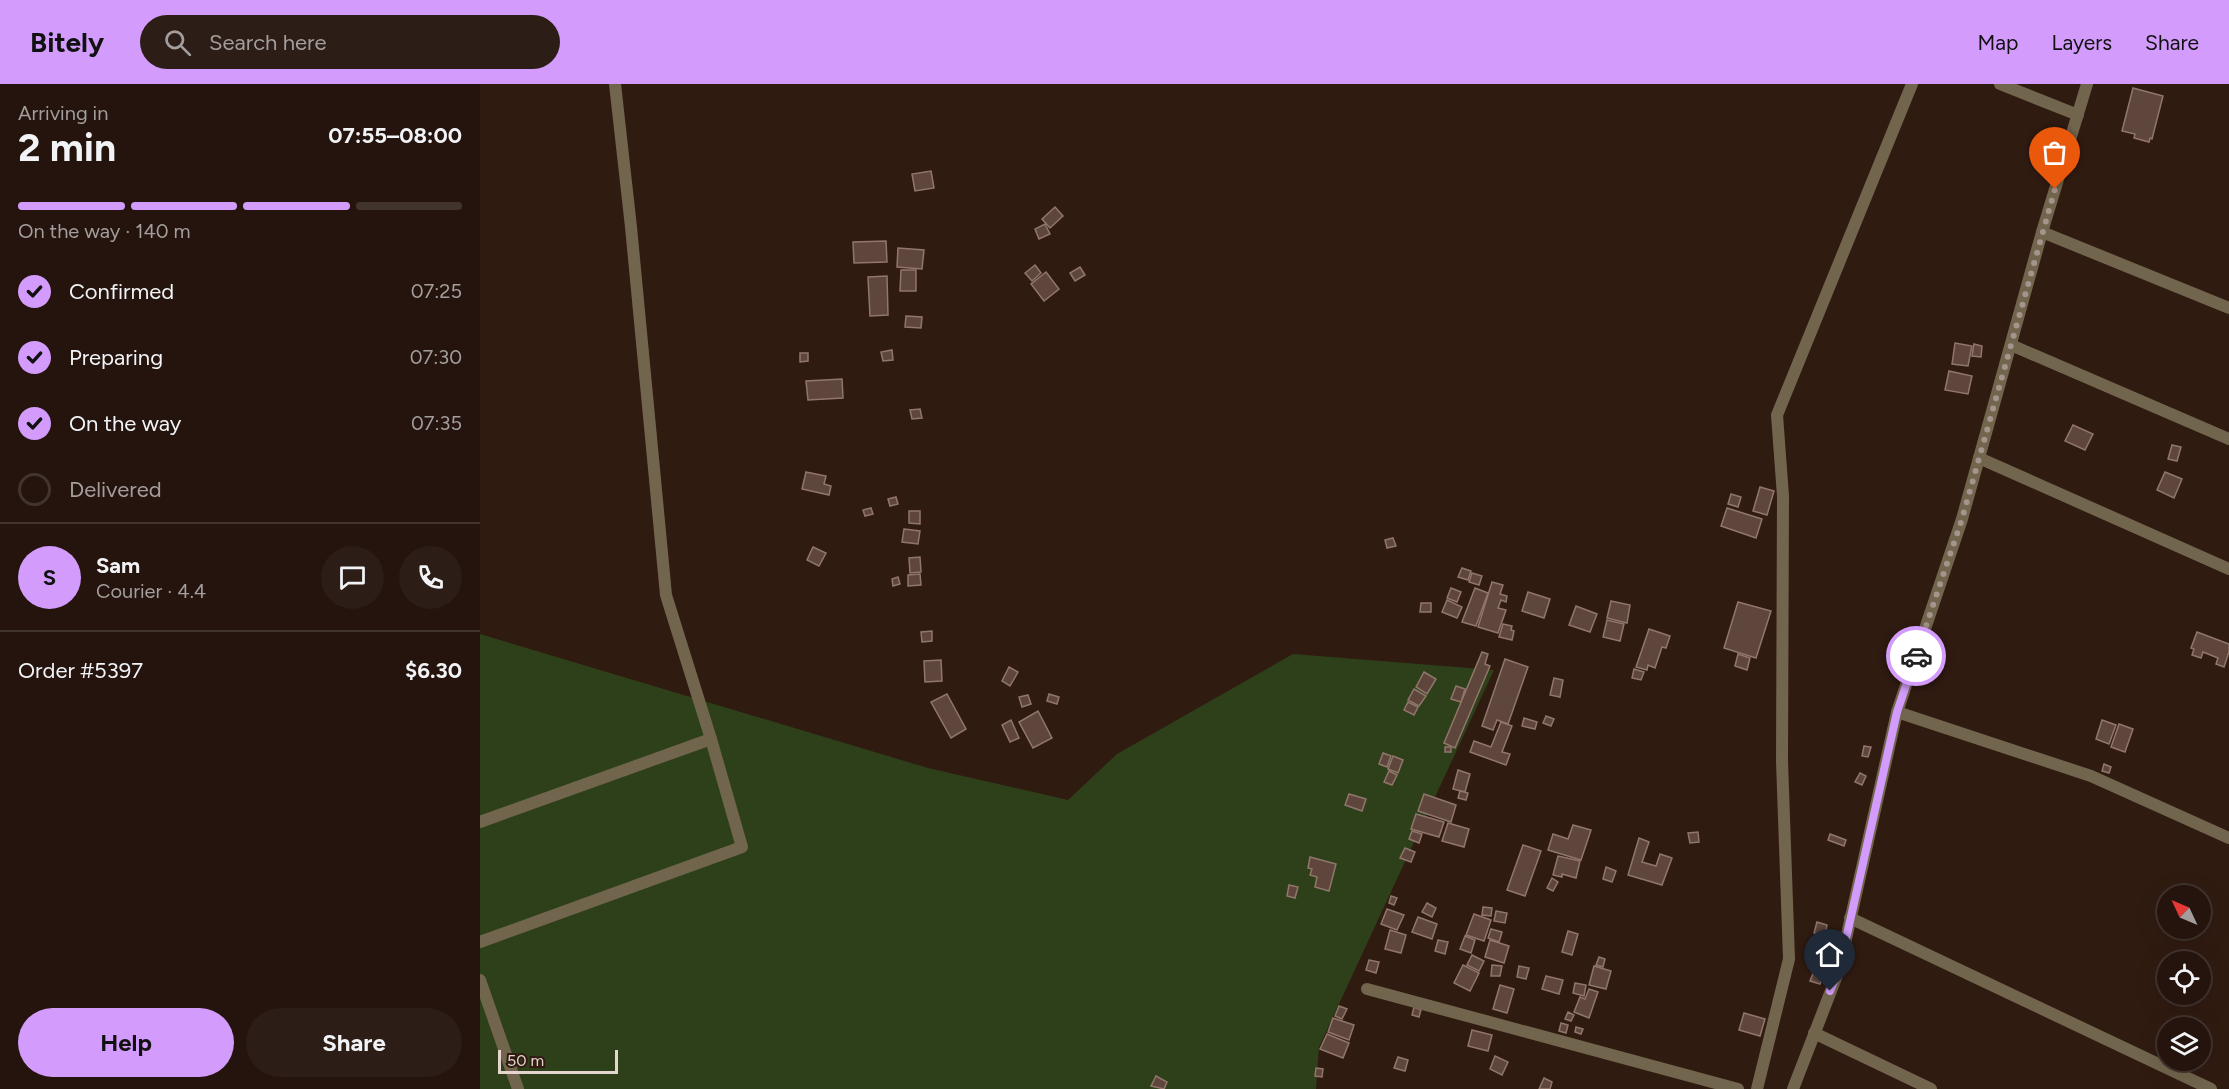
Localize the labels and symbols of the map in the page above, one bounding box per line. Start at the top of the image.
pin [2029,127,2080,189]
courier [1886,626,1946,686]
north arrow [2157,885,2211,939]
pin [1804,929,1855,991]
scale bar [498,1047,618,1074]

